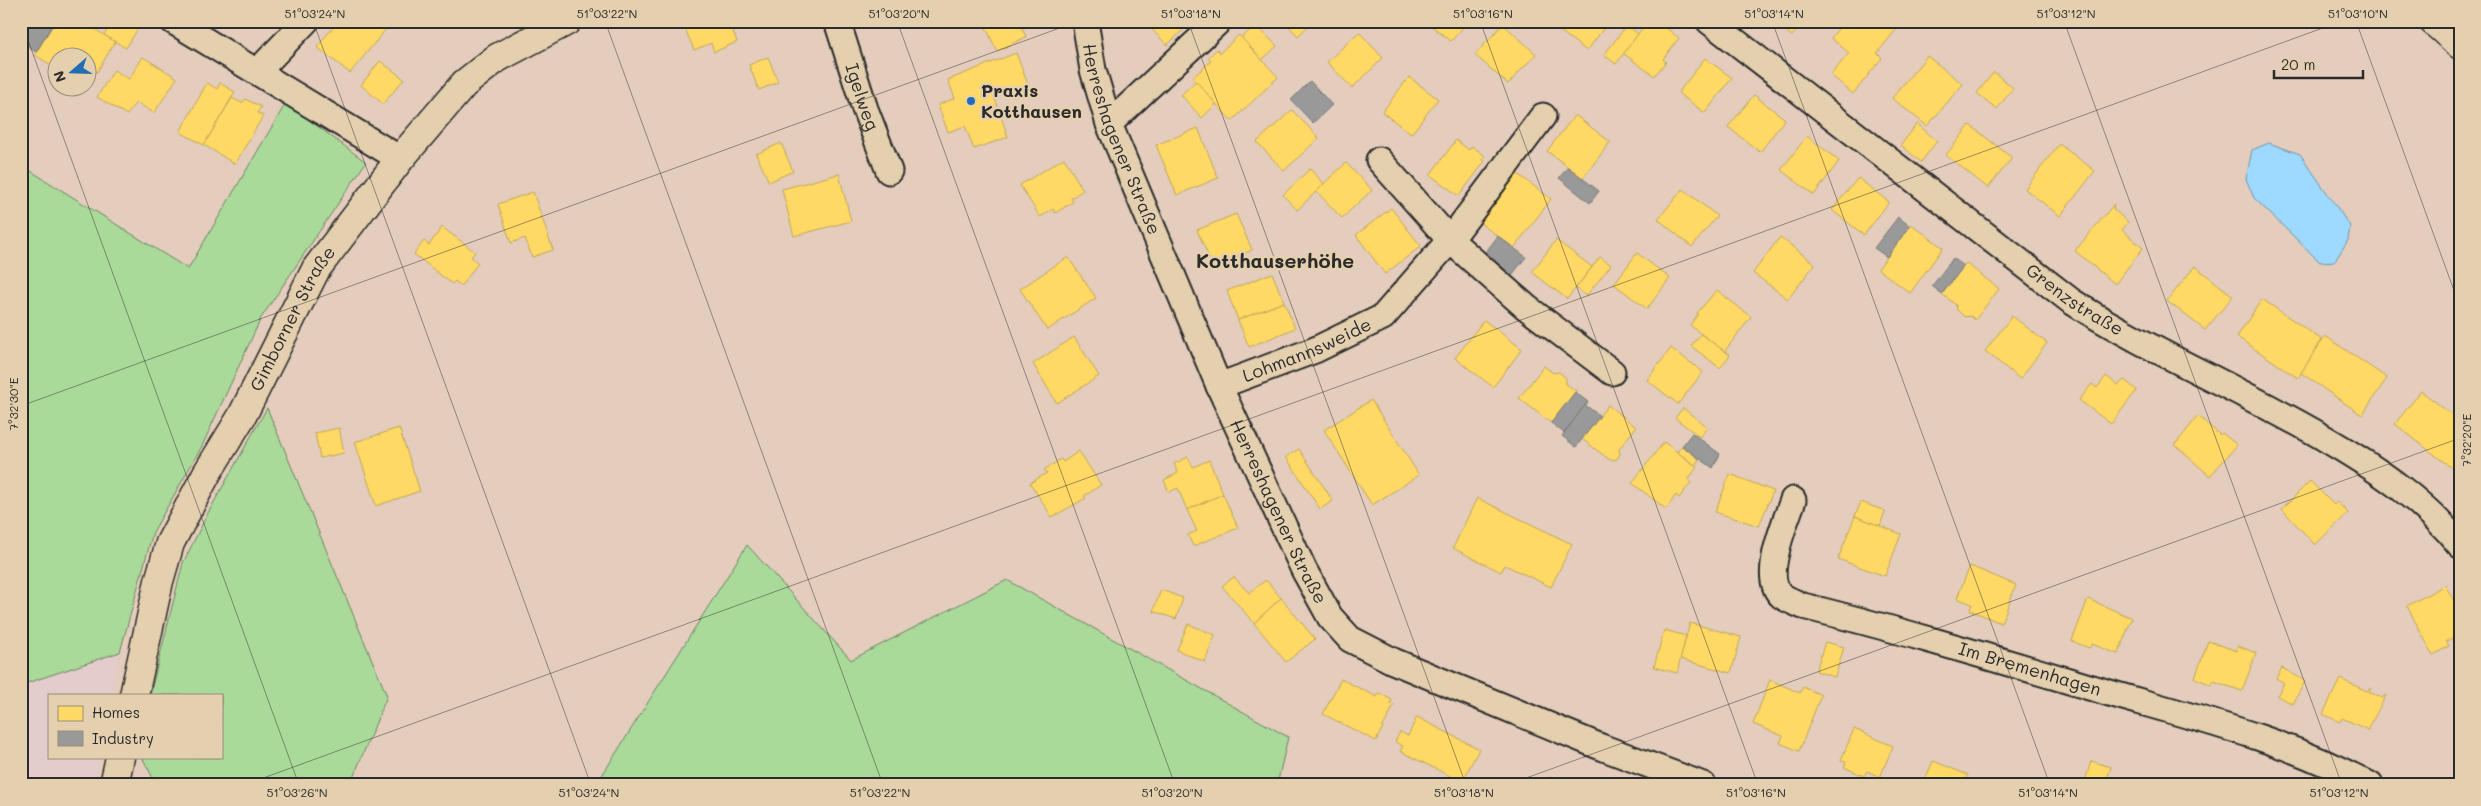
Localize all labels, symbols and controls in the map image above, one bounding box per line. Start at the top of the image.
text: 51°03'24"N [285,5,345,21]
text: 51°03'22"N [577,5,637,21]
text: 51°03'20"N [868,5,930,21]
text: 51°03'18"N [1161,5,1221,21]
text: 51°03'16"N [1453,5,1513,21]
text: 51°03'14"N [1744,5,1804,21]
text: 51°03'12"N [2036,5,2096,21]
text: 51°03'10"N [2328,5,2388,21]
street label: Herreshagener Straße [1078,42,1167,238]
north arrow [48,48,98,98]
scale bar [2274,48,2362,80]
text: 20 m [2281,54,2315,74]
street label: Igelweg [840,60,885,134]
text: N [49,68,70,85]
place label: Praxis Kotthausen [981,78,1082,123]
marker: Praxis Kotthausen [965,95,977,107]
street label: Gimborner Straße [243,241,340,395]
district label: Kotthauserhöhe [1196,247,1354,273]
street label: Grenzstraße [2021,258,2128,341]
street label: Lohmannsweide [1239,312,1375,387]
text: 7°32'30"E [5,377,21,431]
text: 7°32'20"E [2458,413,2474,466]
street label: Herreshagener Straße [1225,415,1333,608]
street label: Im Bremenhagen [1956,636,2104,701]
legend [48,694,222,758]
text: Homes [92,702,140,722]
text: Industry [92,728,154,748]
text: 51°03'26"N [266,784,328,800]
text: 51°03'24"N [559,784,619,800]
text: 51°03'22"N [850,784,910,800]
text: 51°03'20"N [1141,784,1203,800]
text: 51°03'18"N [1434,784,1494,800]
text: 51°03'16"N [1726,784,1786,800]
text: 51°03'14"N [2018,784,2078,800]
text: 51°03'12"N [2309,784,2369,800]

